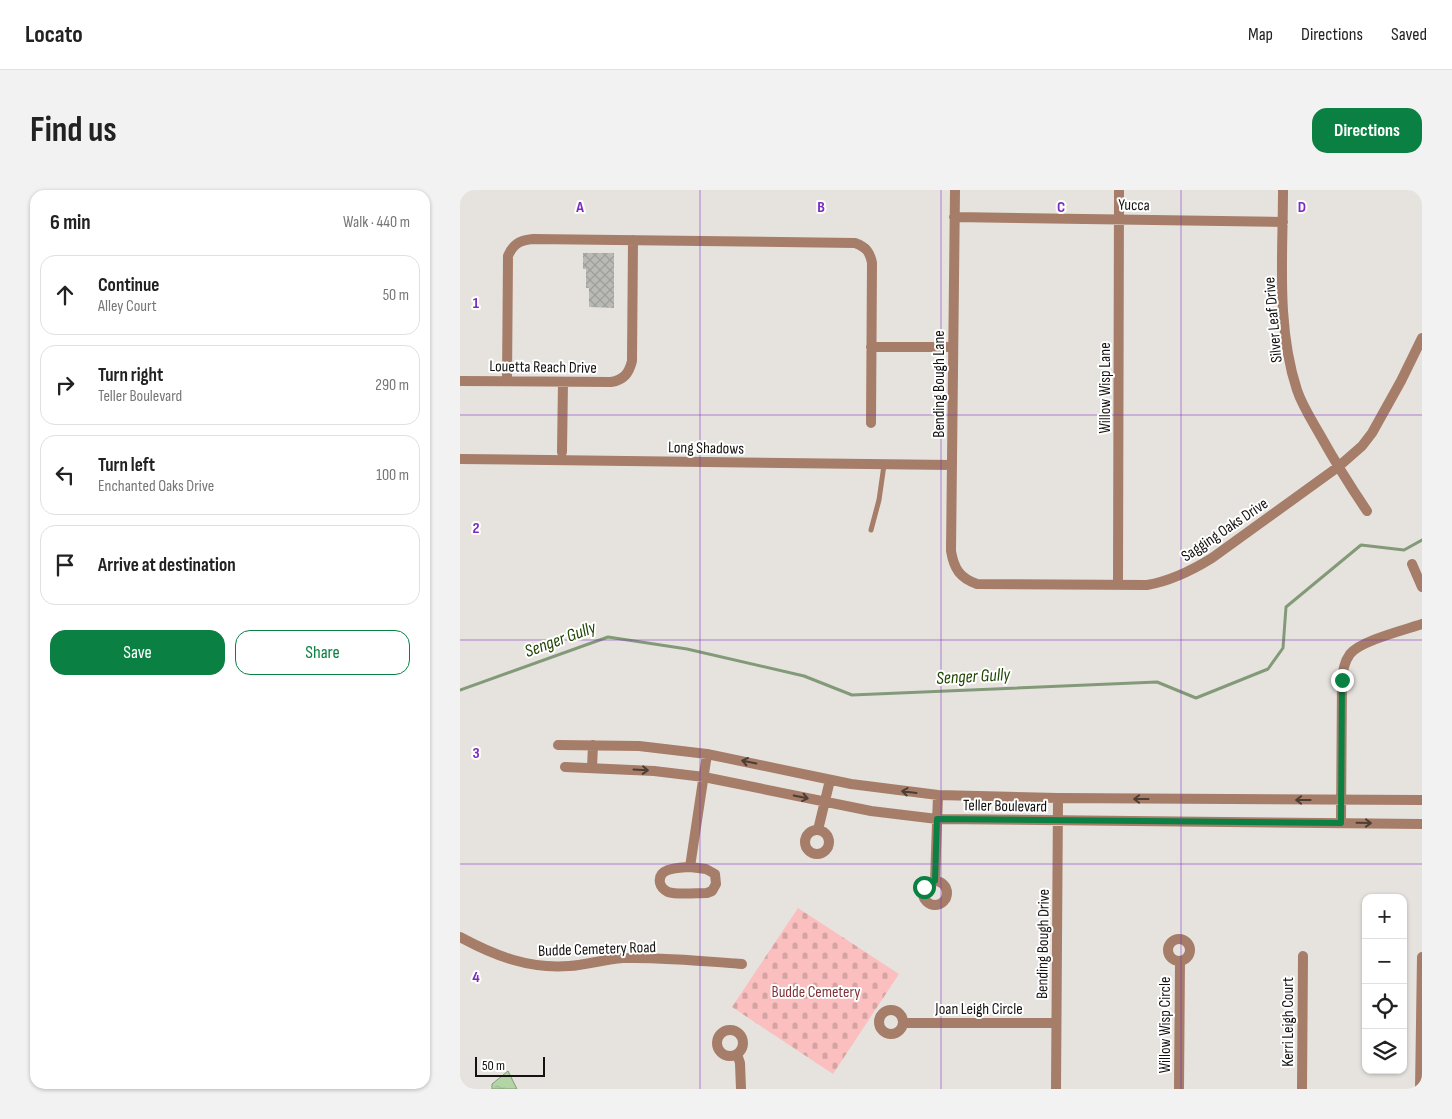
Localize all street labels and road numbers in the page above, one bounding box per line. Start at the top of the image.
street label: Yucca [1118,196,1150,215]
street label: Silver Leaf Drive [1260,276,1287,363]
street label: Bending Bough Lane [930,330,949,438]
street label: Willow Wisp Lane [1096,342,1115,434]
street label: Louetta Reach Drive [489,357,597,378]
street label: Long Shadows [668,438,744,459]
street label: Sagging Oaks Drive [1178,494,1272,566]
street label: Teller Boulevard [963,796,1047,817]
street label: Bending Bough Drive [1033,889,1054,999]
street label: Budde Cemetery Road [538,938,656,961]
street label: Willow Wisp Circle [1156,977,1175,1073]
street label: Kerri Leigh Court [1279,977,1298,1067]
street label: Joan Leigh Circle [934,1000,1023,1019]

